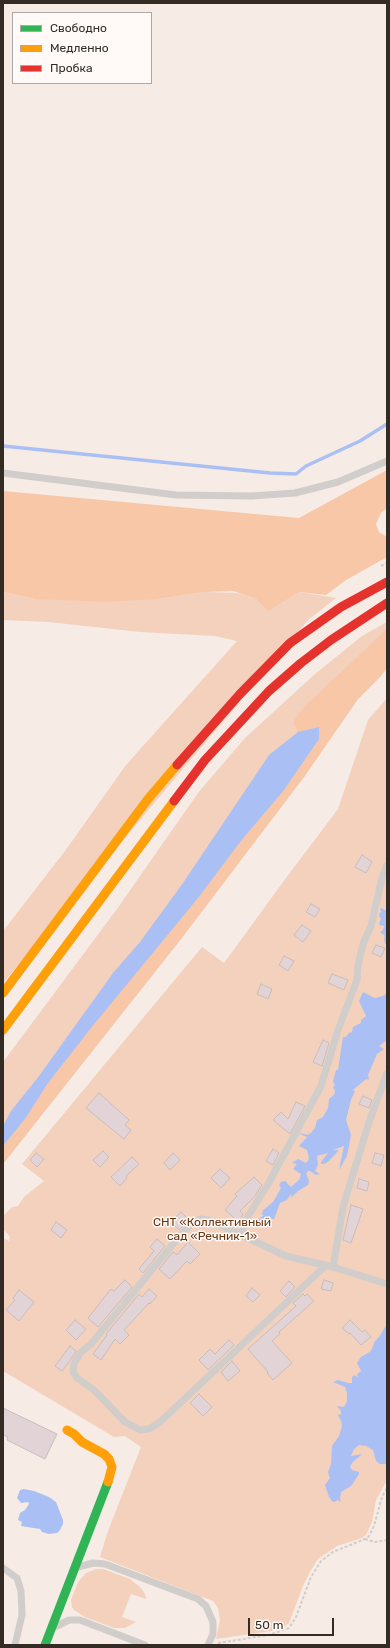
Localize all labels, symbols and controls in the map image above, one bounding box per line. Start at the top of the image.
legend [12,12,152,84]
text: Свободно [50,21,107,35]
text: Медленно [50,41,109,55]
text: Пробка [50,61,93,75]
park label: СНТ «Коллективный сад «Речник-1» [153,1216,271,1244]
scale bar [250,1610,336,1636]
text: 50 m [255,1618,283,1632]

